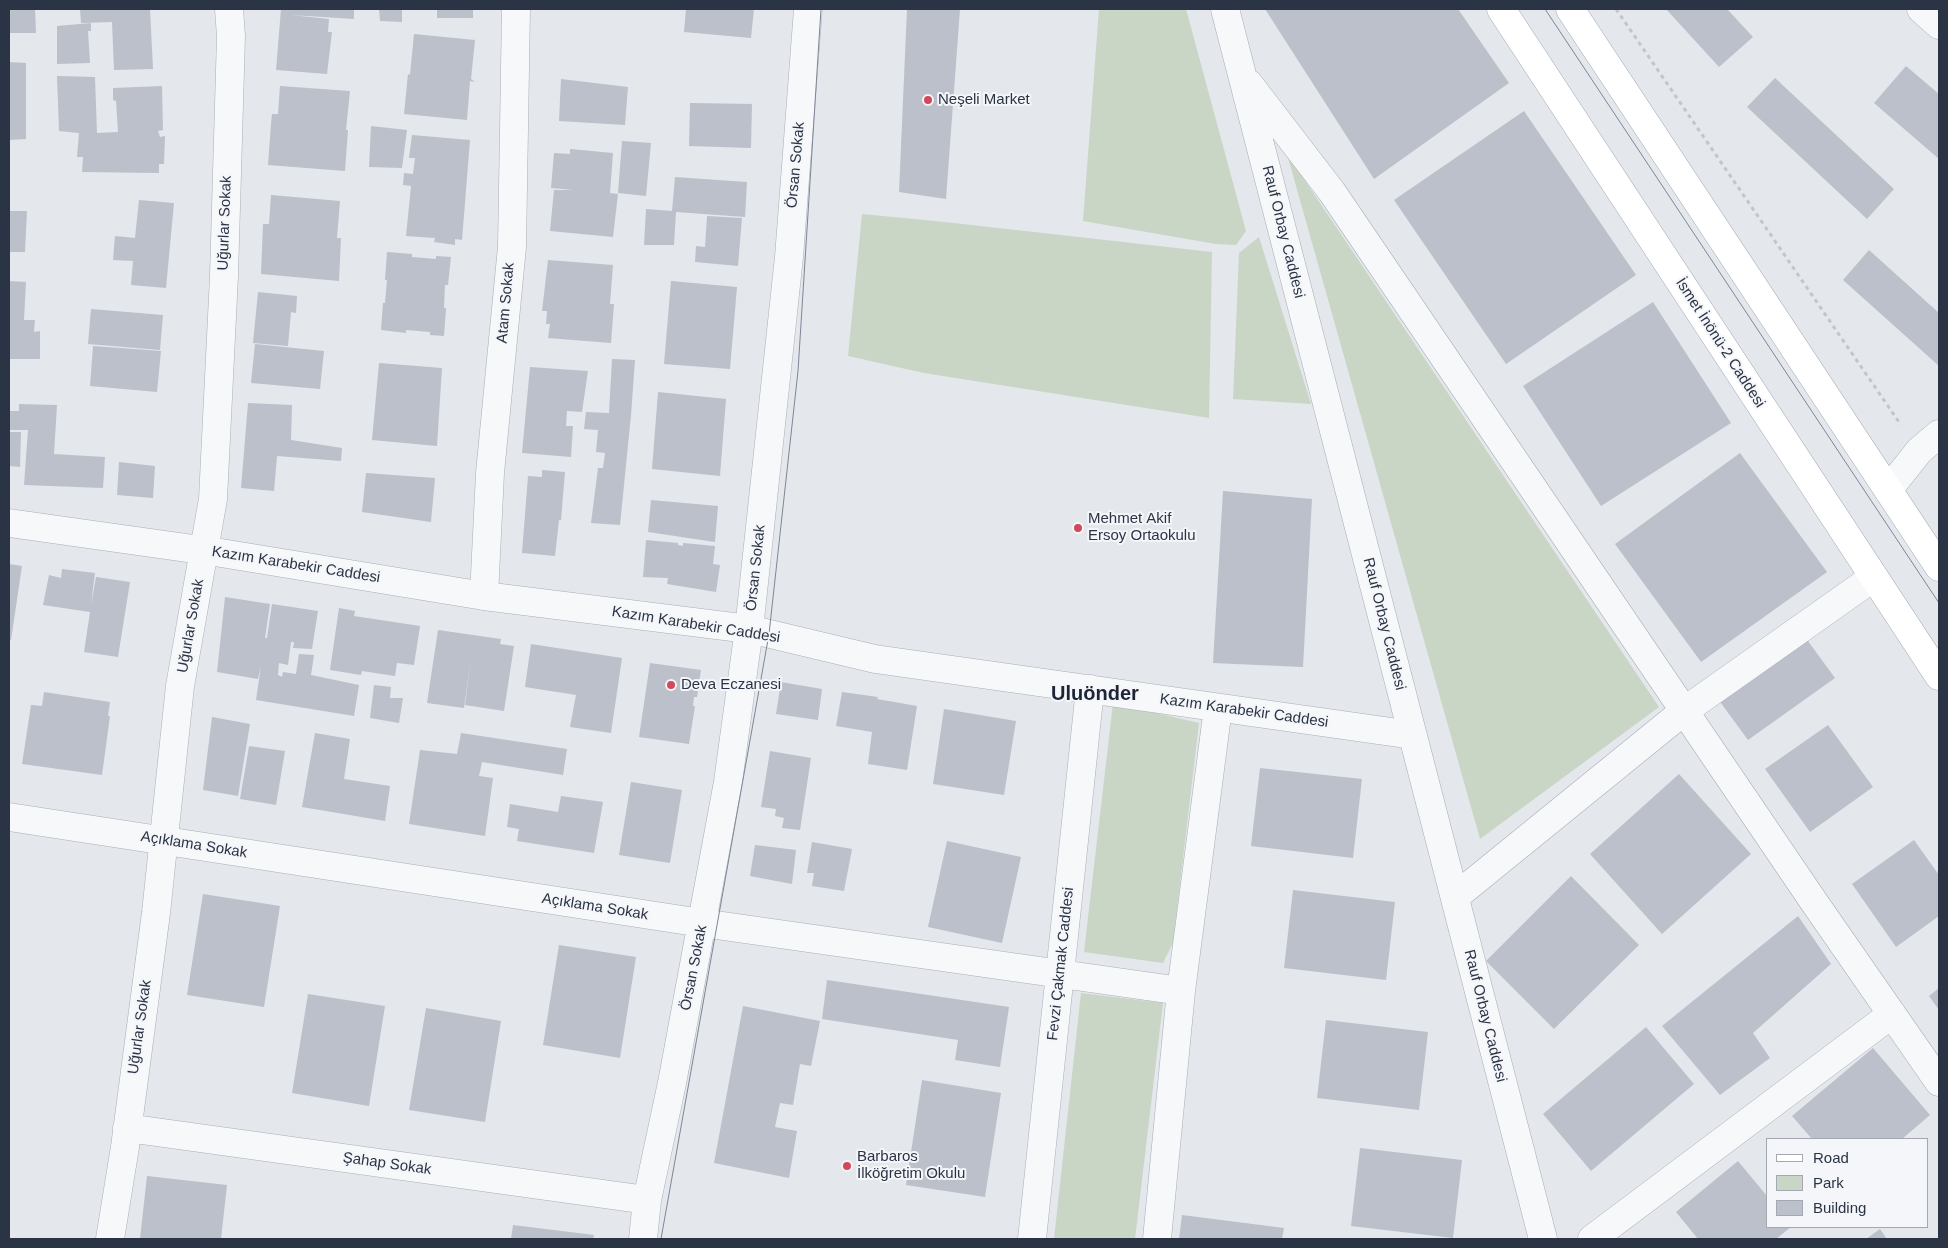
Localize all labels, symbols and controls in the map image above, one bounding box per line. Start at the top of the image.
place label: Neşeli Market [938,91,1030,109]
marker: Neşeli Market [922,94,934,106]
street label: Örsan Sokak [783,121,809,209]
street label: Rauf Orbay Caddesi [1258,164,1308,300]
street label: Uğurlar Sokak [214,175,236,271]
street label: Atam Sokak [494,262,518,344]
street label: İsmet İnönü-2 Caddesi [1671,275,1769,411]
place label: Mehmet Akif Ersoy Ortaokulu [1088,510,1196,545]
marker: Mehmet Akif Ersoy Ortaokulu [1072,522,1084,534]
street label: Örsan Sokak [743,524,769,612]
street label: Kazım Karabekir Caddesi [211,543,381,587]
street label: Rauf Orbay Caddesi [1359,556,1409,692]
street label: Uğurlar Sokak [174,578,208,674]
street label: Kazım Karabekir Caddesi [611,603,781,647]
place label: Deva Eczanesi [681,676,781,694]
marker: Deva Eczanesi [665,679,677,691]
district label: Uluönder [1051,682,1139,706]
street label: Kazım Karabekir Caddesi [1159,690,1329,732]
street label: Açıklama Sokak [139,828,249,862]
street label: Fevzi Çakmak Caddesi [1044,886,1078,1042]
street label: Açıklama Sokak [540,890,650,924]
street label: Örsan Sokak [677,924,711,1012]
street label: Rauf Orbay Caddesi [1460,948,1510,1084]
street label: Uğurlar Sokak [124,979,156,1075]
legend [1766,1138,1928,1228]
place label: Barbaros İlköğretim Okulu [857,1148,965,1183]
street label: Şahap Sokak [342,1149,432,1179]
text: Road [1813,1149,1849,1166]
marker: Barbaros İlköğretim Okulu [841,1160,853,1172]
text: Park [1813,1174,1844,1191]
text: Building [1813,1199,1866,1216]

